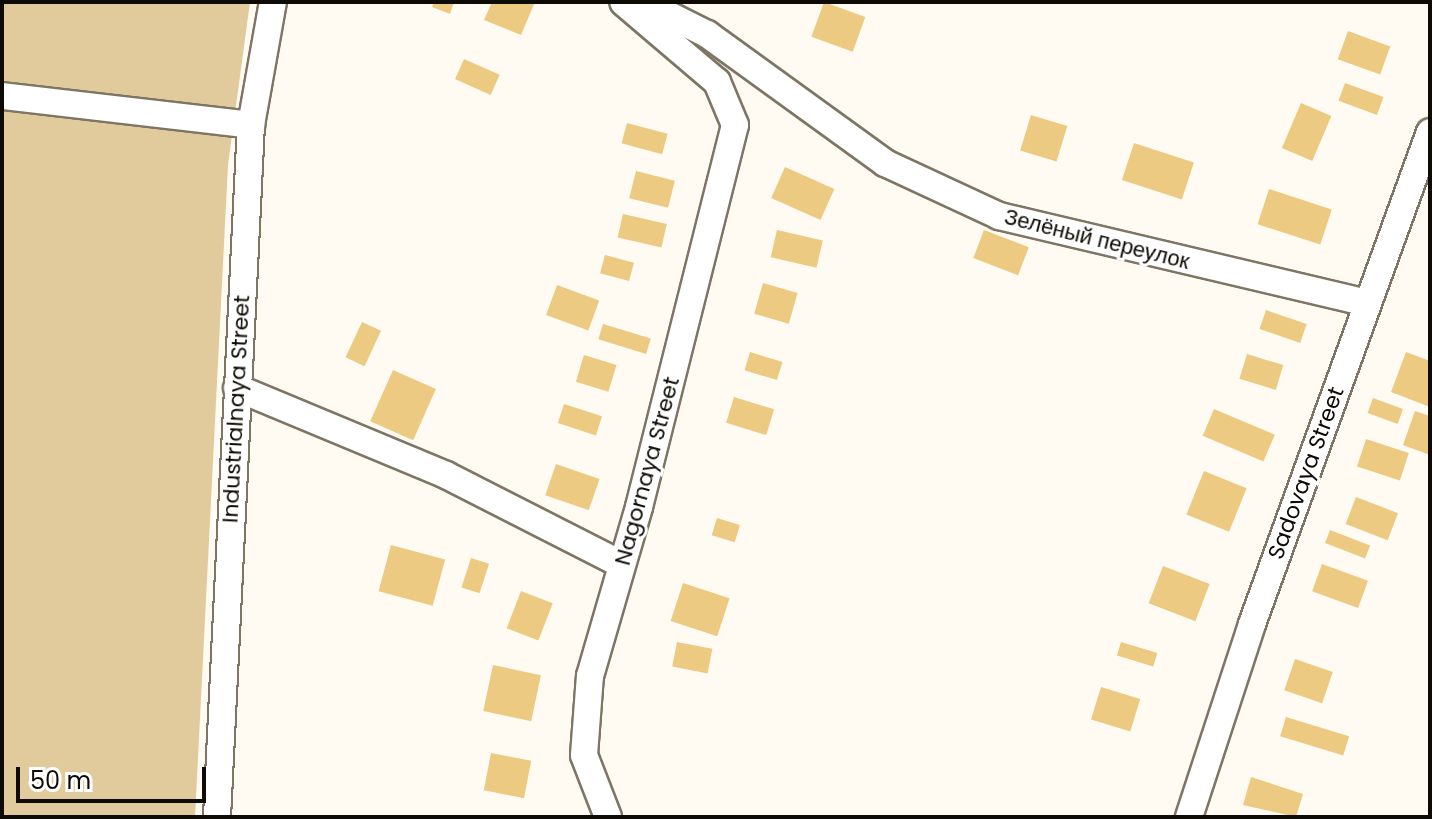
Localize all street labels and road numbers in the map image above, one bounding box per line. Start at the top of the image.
street label: Зелёный переулок [1002,203,1192,275]
street label: Industrialnaya Street [217,294,255,524]
street label: Nagornaya Street [609,374,685,568]
street label: Sadovaya Street [1263,383,1349,563]

